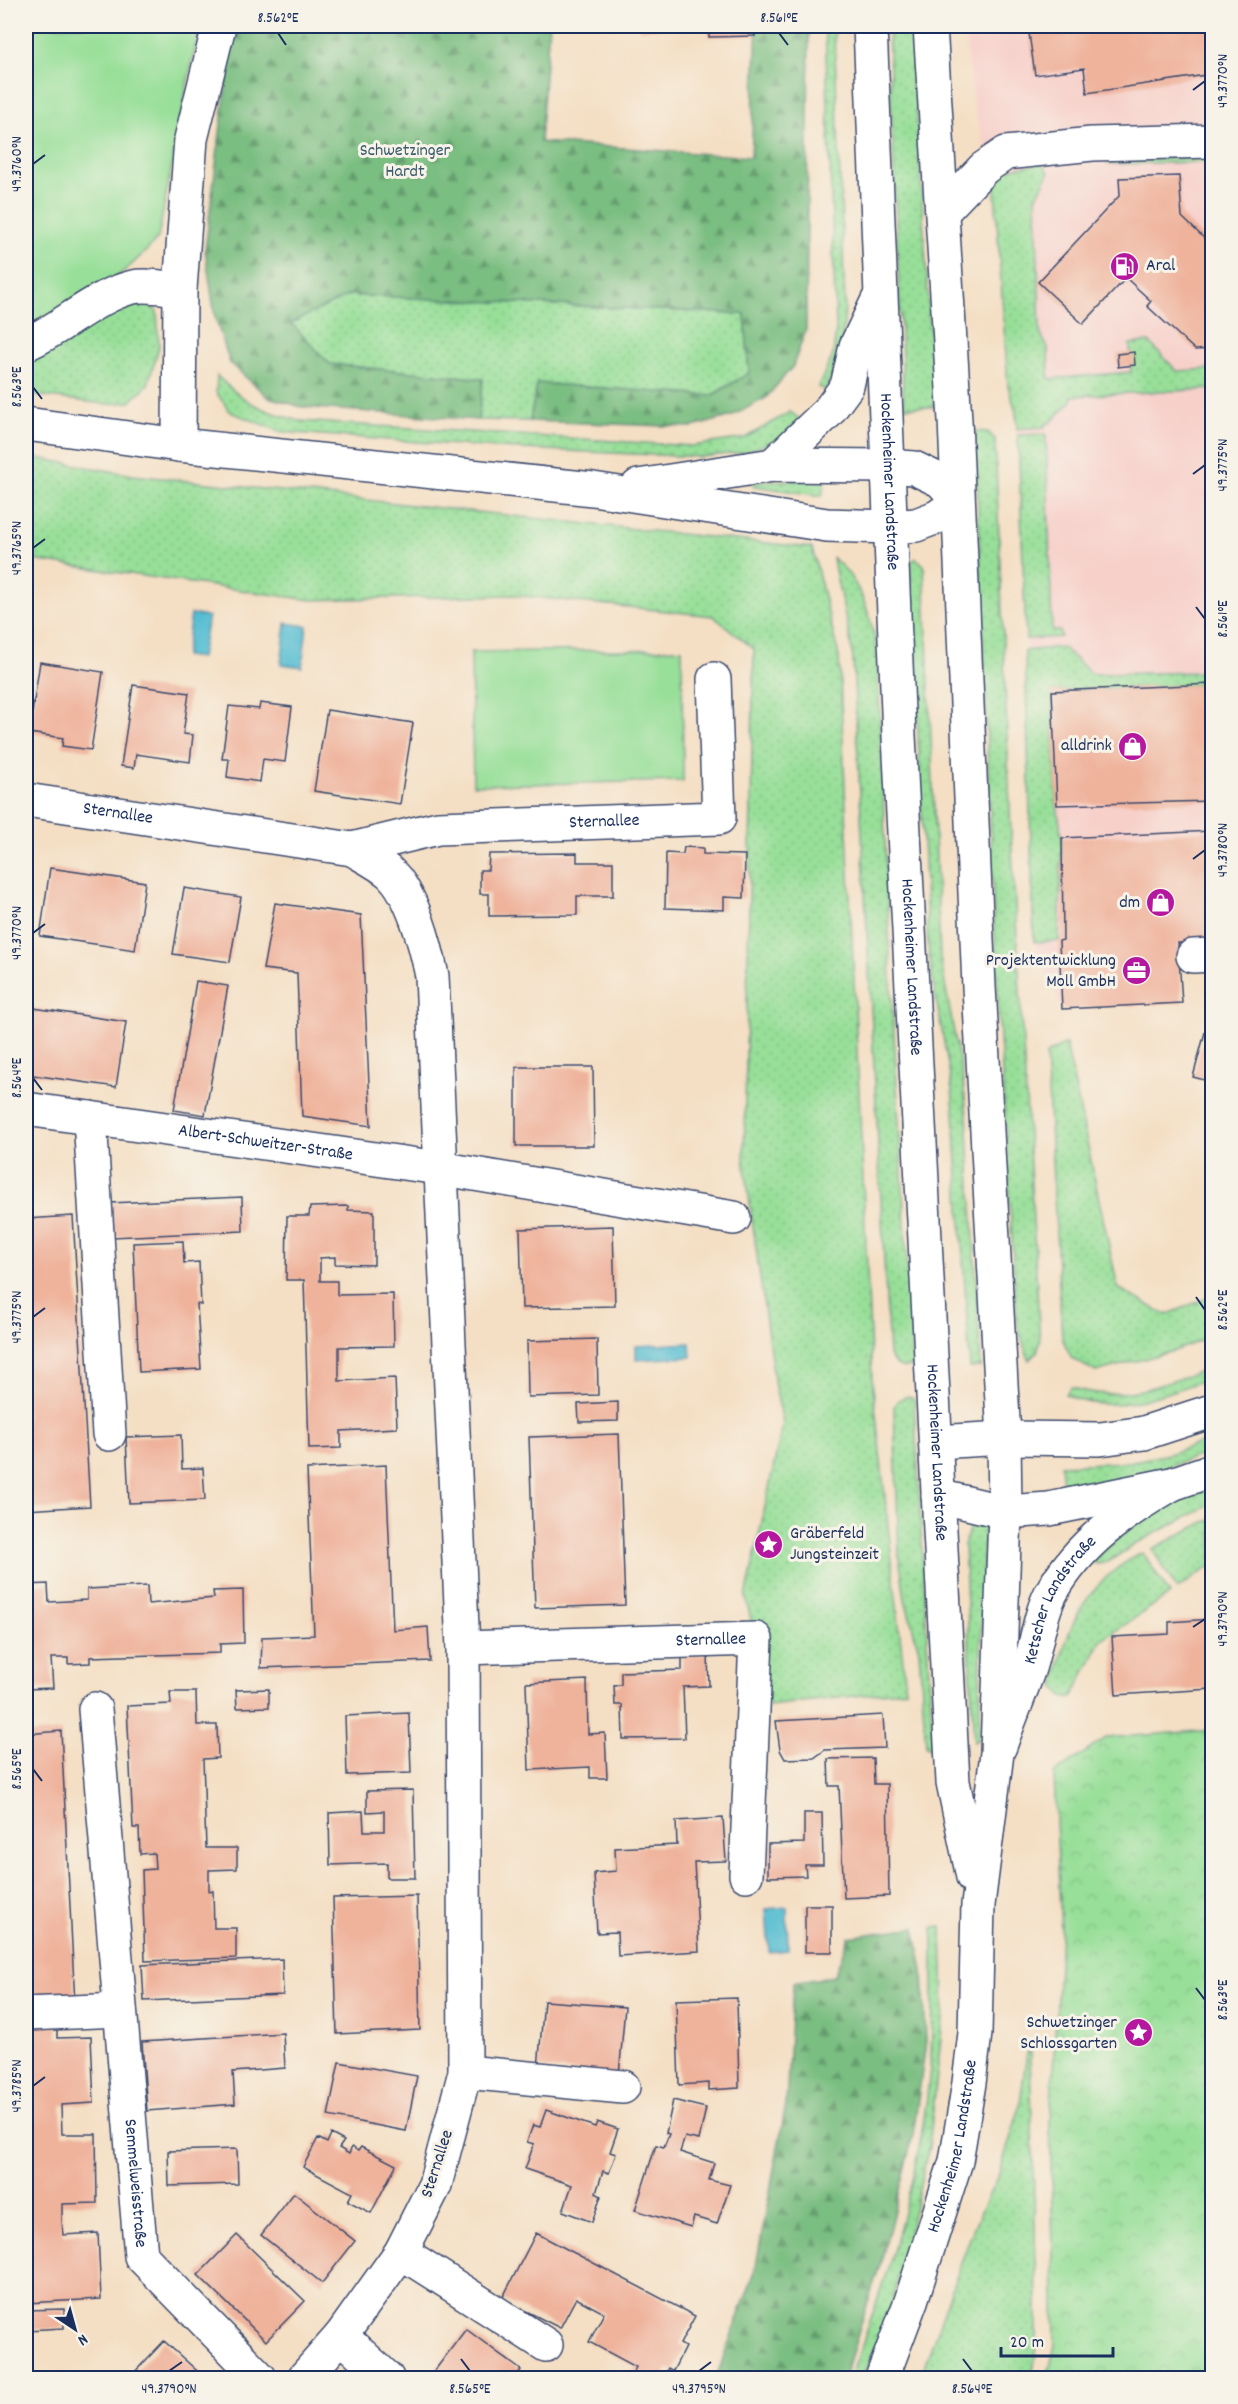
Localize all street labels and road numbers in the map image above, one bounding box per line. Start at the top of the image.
street label: Hockenheimer Landstraße [873,393,905,571]
street label: Sternallee [81,796,155,831]
street label: Sternallee [569,808,640,836]
street label: Hockenheimer Landstraße [894,878,928,1056]
street label: Albert-Schweitzer-Straße [177,1118,355,1168]
street label: Hockenheimer Landstraße [919,1363,953,1542]
street label: Ketscher Landstraße [1018,1530,1103,1667]
street label: Sternallee [675,1627,747,1654]
street label: Hockenheimer Landstraße [921,2058,984,2236]
street label: Semmelweisstraße [117,2118,153,2249]
street label: Sternallee [415,2127,461,2201]

